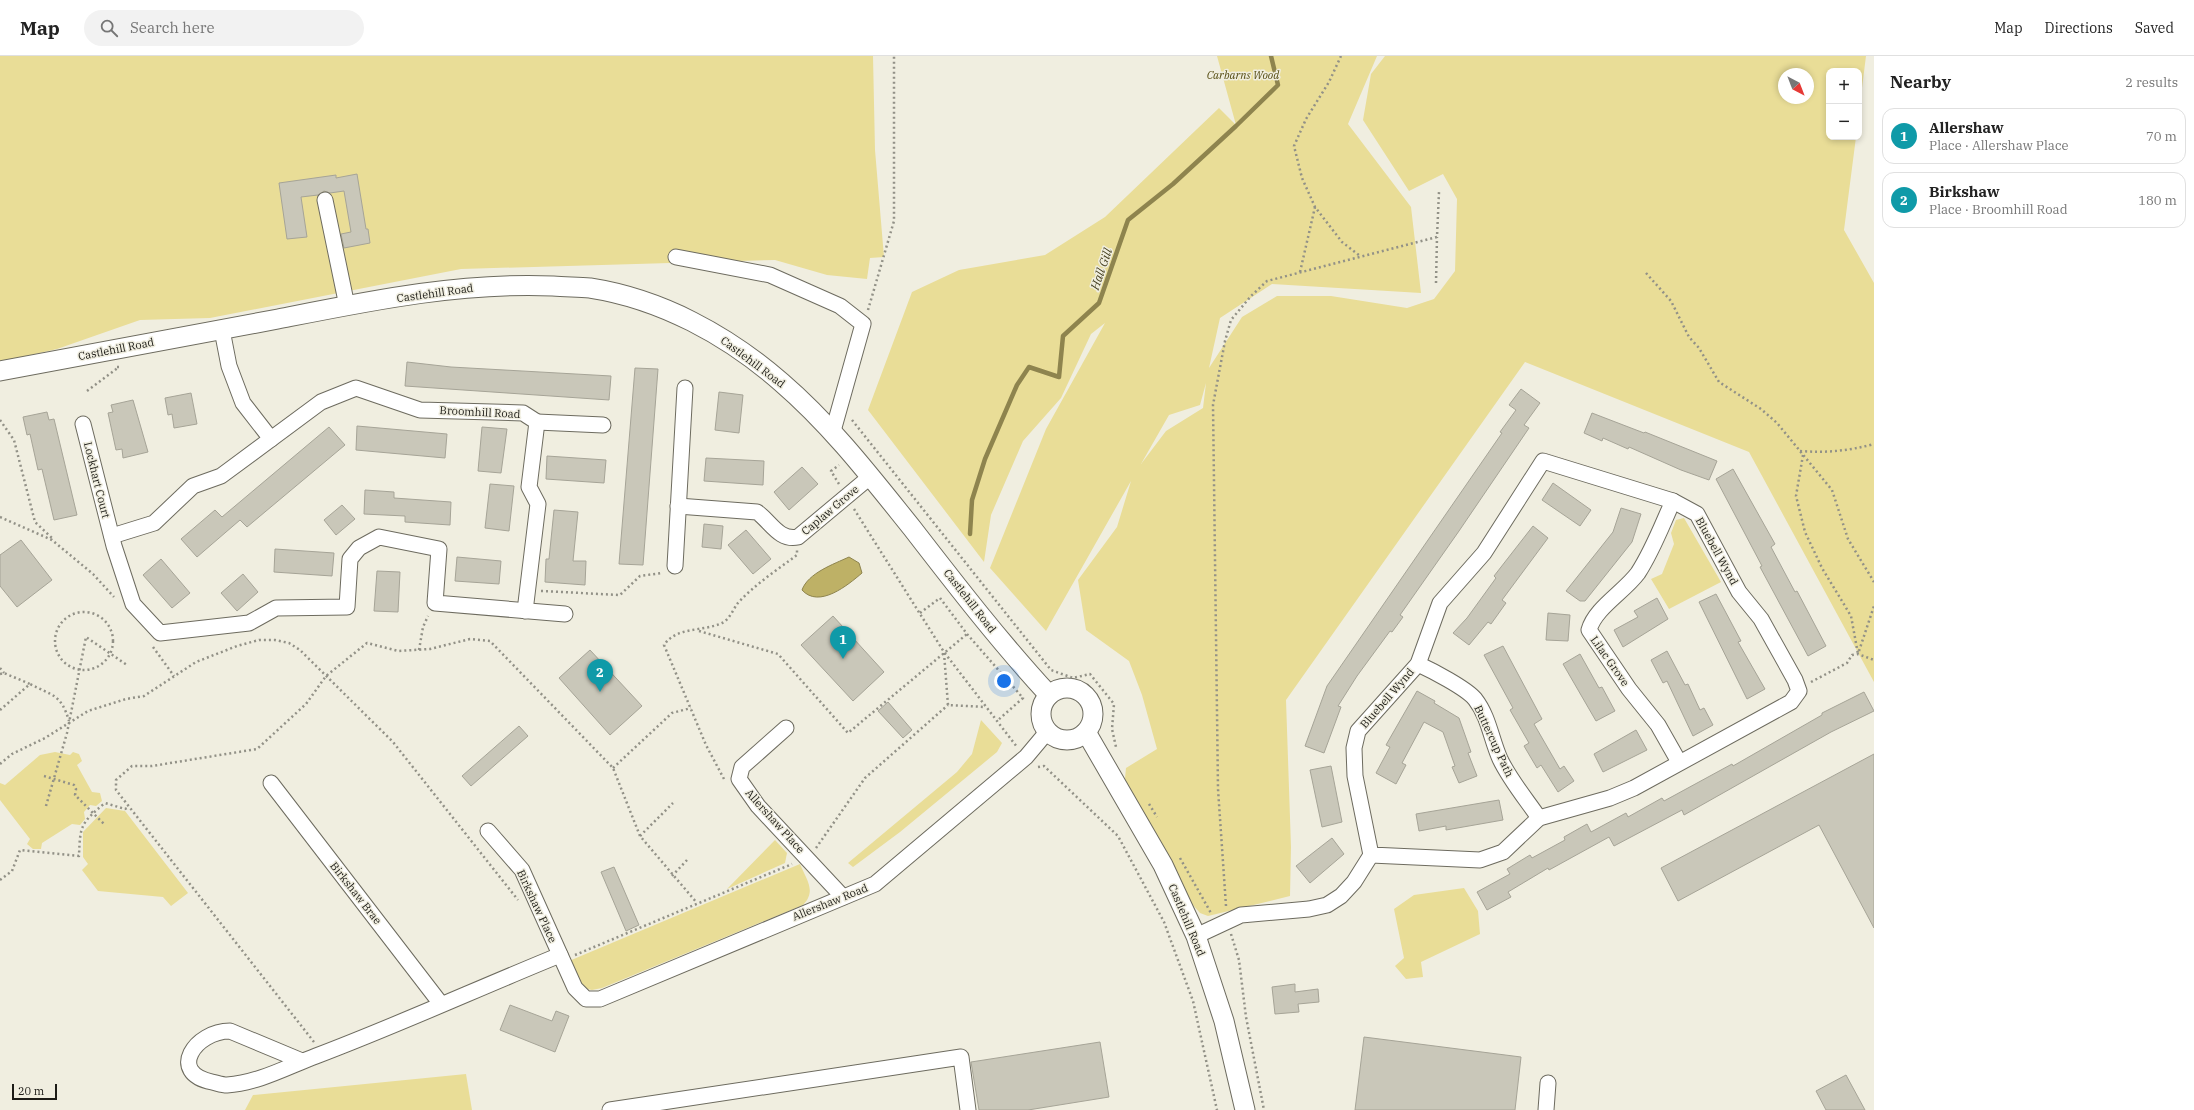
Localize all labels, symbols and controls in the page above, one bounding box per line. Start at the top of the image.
search box [84,10,364,46]
text: Map [20,16,60,40]
icon: search [98,17,120,39]
text: Search here [130,18,214,37]
text: Map [1994,19,2023,37]
text: Directions [2045,19,2113,37]
text: Saved [2135,19,2174,37]
park label: Carbarns Wood [1207,68,1280,82]
north arrow [1778,68,1814,104]
map controls [1826,68,1862,140]
button: + [1826,68,1862,104]
text: Nearby [1890,71,1951,93]
text: 2 results [2125,74,2178,91]
button: − [1826,104,1862,140]
text: Allershaw [1929,118,2004,137]
text: 1 [1900,128,1908,145]
text: 70 m [2146,128,2177,145]
text: Place · Allershaw Place [1929,137,2068,154]
text: Birkshaw [1929,182,2000,201]
text: 2 [1900,192,1908,209]
text: 180 m [2138,192,2177,209]
text: Place · Broomhill Road [1929,201,2068,218]
water label: Hall Gill [1087,246,1115,293]
street label: Castlehill Road [396,281,474,305]
street label: Castlehill Road [718,333,788,391]
street label: Castlehill Road [77,335,155,363]
street label: Broomhill Road [439,403,521,421]
street label: Lockhart Court [81,440,113,520]
street label: Caplaw Grove [798,482,862,538]
street label: Bluebell Wynd [1693,515,1742,588]
street label: Castlehill Road [941,566,999,636]
pin: 1 [830,626,856,659]
street label: Lilac Grove [1588,633,1632,689]
pin: 2 [587,659,613,692]
street label: Bluebell Wynd [1357,665,1417,731]
your location [994,671,1014,691]
street label: Buttercup Path [1471,703,1517,779]
street label: Allershaw Place [742,786,808,856]
street label: Birkshaw Brae [327,859,385,927]
street label: Birkshaw Place [514,867,560,945]
street label: Allershaw Road [790,880,870,924]
street label: Castlehill Road [1165,882,1209,959]
scale bar [12,1082,57,1101]
text: 20 m [18,1084,44,1098]

